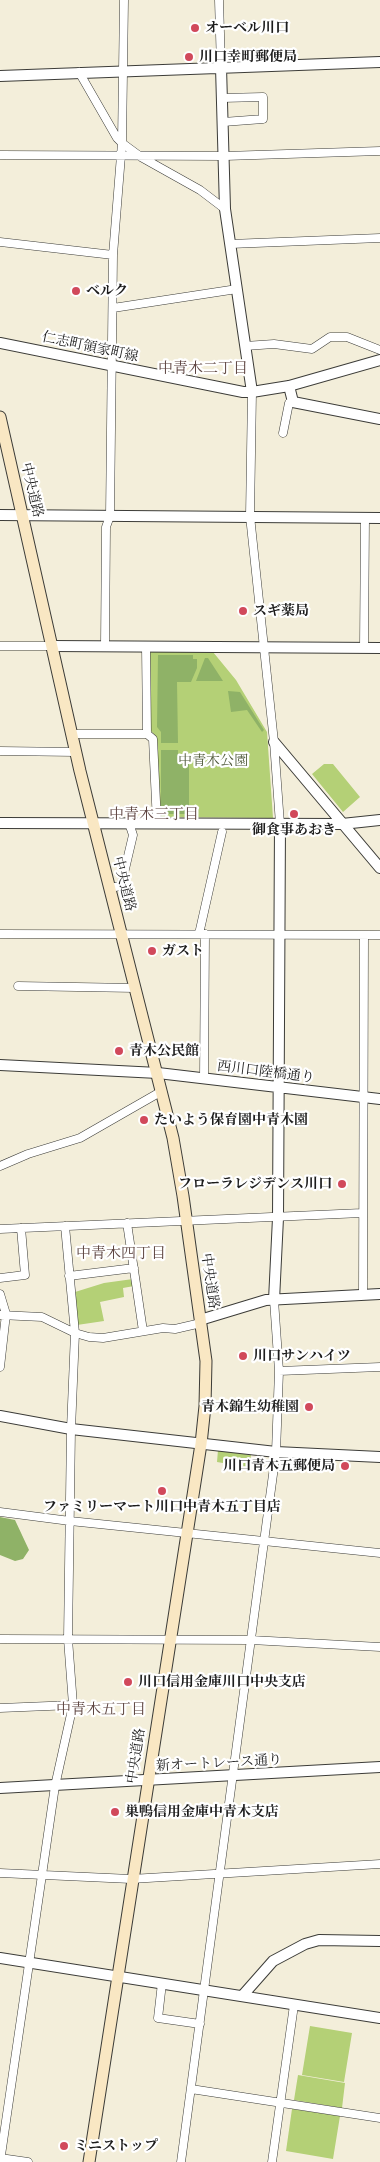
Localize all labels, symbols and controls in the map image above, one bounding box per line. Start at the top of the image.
place label: オーベル川口 [205,20,289,36]
marker: オーベル川口 [189,22,201,34]
place label: 川口幸町郵便局 [199,49,297,65]
marker: 川口幸町郵便局 [183,51,195,63]
place label: ベルク [86,283,128,299]
marker: ベルク [70,285,82,297]
street label: 仁志町領家町線 [40,329,140,365]
district label: 中青木二丁目 [158,360,248,378]
street label: 中央道路 [18,461,46,519]
place label: スギ薬局 [253,603,309,619]
marker: スギ薬局 [237,605,249,617]
park label: 中青木公園 [178,753,248,769]
district label: 中青木三丁目 [109,806,199,824]
marker: 御食事あおき [288,808,300,820]
place label: 御食事あおき [252,822,336,838]
street label: 中央道路 [109,855,139,913]
place label: ガスト [162,943,204,959]
marker: ガスト [146,945,158,957]
place label: 青木公民館 [129,1043,199,1059]
marker: 青木公民館 [113,1045,125,1057]
street label: 西川口陸橋通り [216,1058,316,1086]
place label: たいよう保育園中青木園 [154,1112,308,1128]
marker: たいよう保育園中青木園 [138,1114,150,1126]
place label: フローラレジデンス川口 [178,1176,332,1192]
marker: フローラレジデンス川口 [336,1178,348,1190]
district label: 中青木四丁目 [76,1245,166,1263]
street label: 中央道路 [198,1252,222,1310]
place label: 川口サンハイツ [253,1348,351,1364]
marker: 川口サンハイツ [237,1350,249,1362]
place label: 青木錦生幼稚園 [201,1399,299,1415]
marker: 青木錦生幼稚園 [303,1401,315,1413]
place label: 川口青木五郵便局 [223,1458,335,1474]
marker: 川口青木五郵便局 [339,1460,351,1472]
marker: ファミリーマート川口中青木五丁目店 [156,1485,168,1497]
place label: ファミリーマート川口中青木五丁目店 [43,1499,281,1515]
place label: 川口信用金庫川口中央支店 [138,1674,306,1690]
marker: 川口信用金庫川口中央支店 [122,1676,134,1688]
district label: 中青木五丁目 [56,1701,146,1719]
street label: 中央道路 [123,1727,149,1785]
street label: 新オートレース通り [156,1751,282,1775]
place label: 巣鴨信用金庫中青木支店 [125,1804,279,1820]
marker: 巣鴨信用金庫中青木支店 [109,1806,121,1818]
place label: ミニストップ [74,2138,158,2154]
marker: ミニストップ [58,2140,70,2152]

